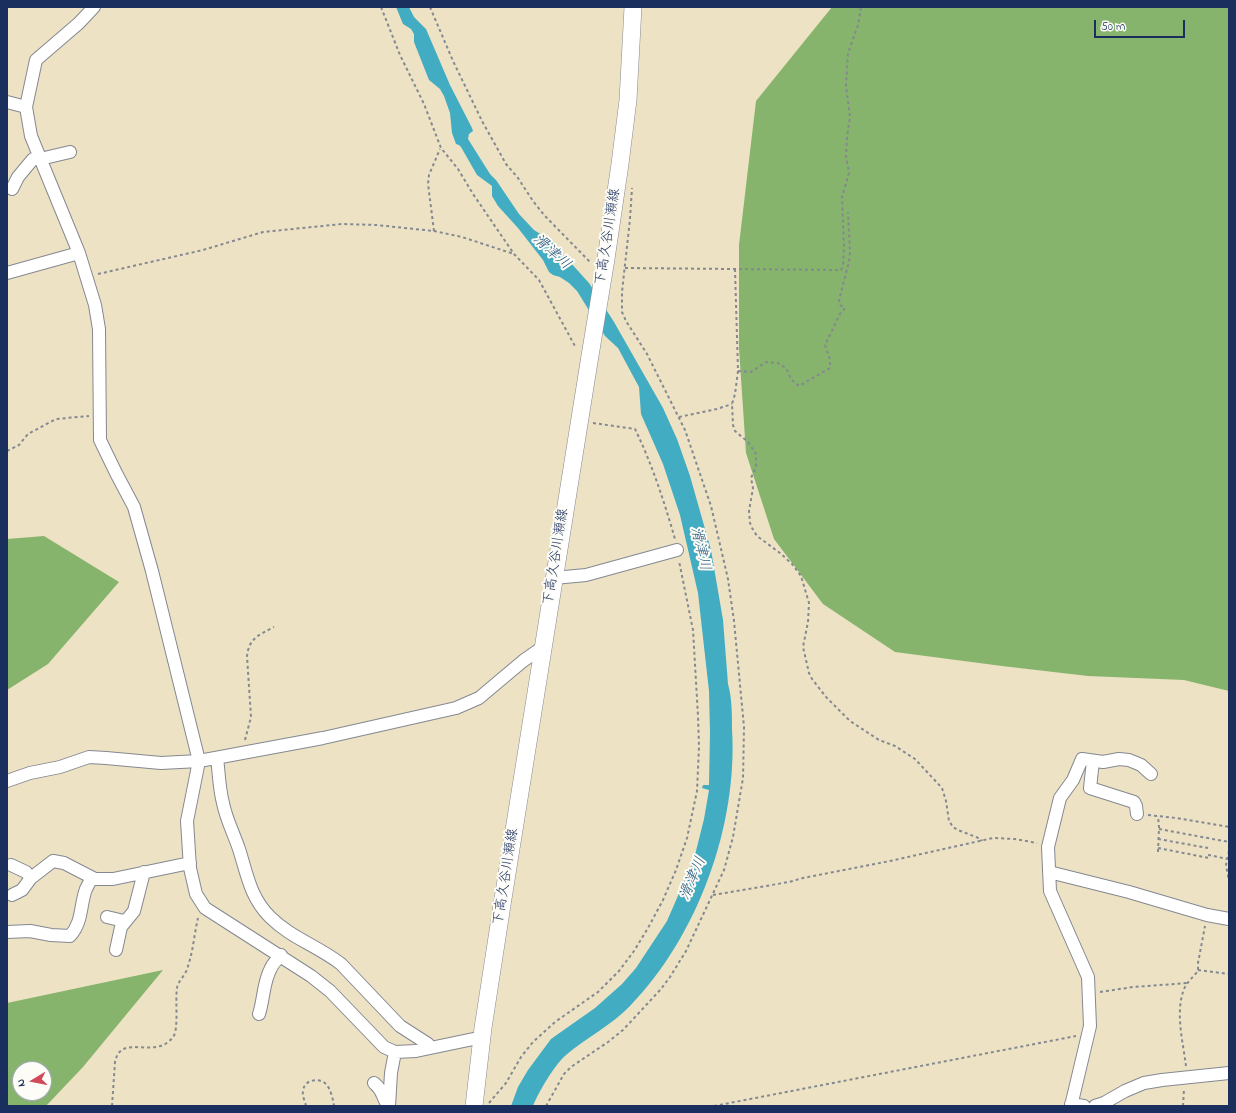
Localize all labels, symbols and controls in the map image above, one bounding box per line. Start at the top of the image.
scale bar [1096,12,1187,38]
text: 50 m [1101,18,1125,36]
street label: 下高久谷川瀬線 [593,187,625,287]
water label: 滑津川 [528,231,574,275]
street label: 下高久谷川瀬線 [541,507,573,607]
water label: 滑津川 [685,525,713,573]
street label: 下高久谷川瀬線 [491,827,523,927]
water label: 滑津川 [677,855,711,903]
north arrow [12,1061,52,1101]
text: N [13,1078,30,1088]

